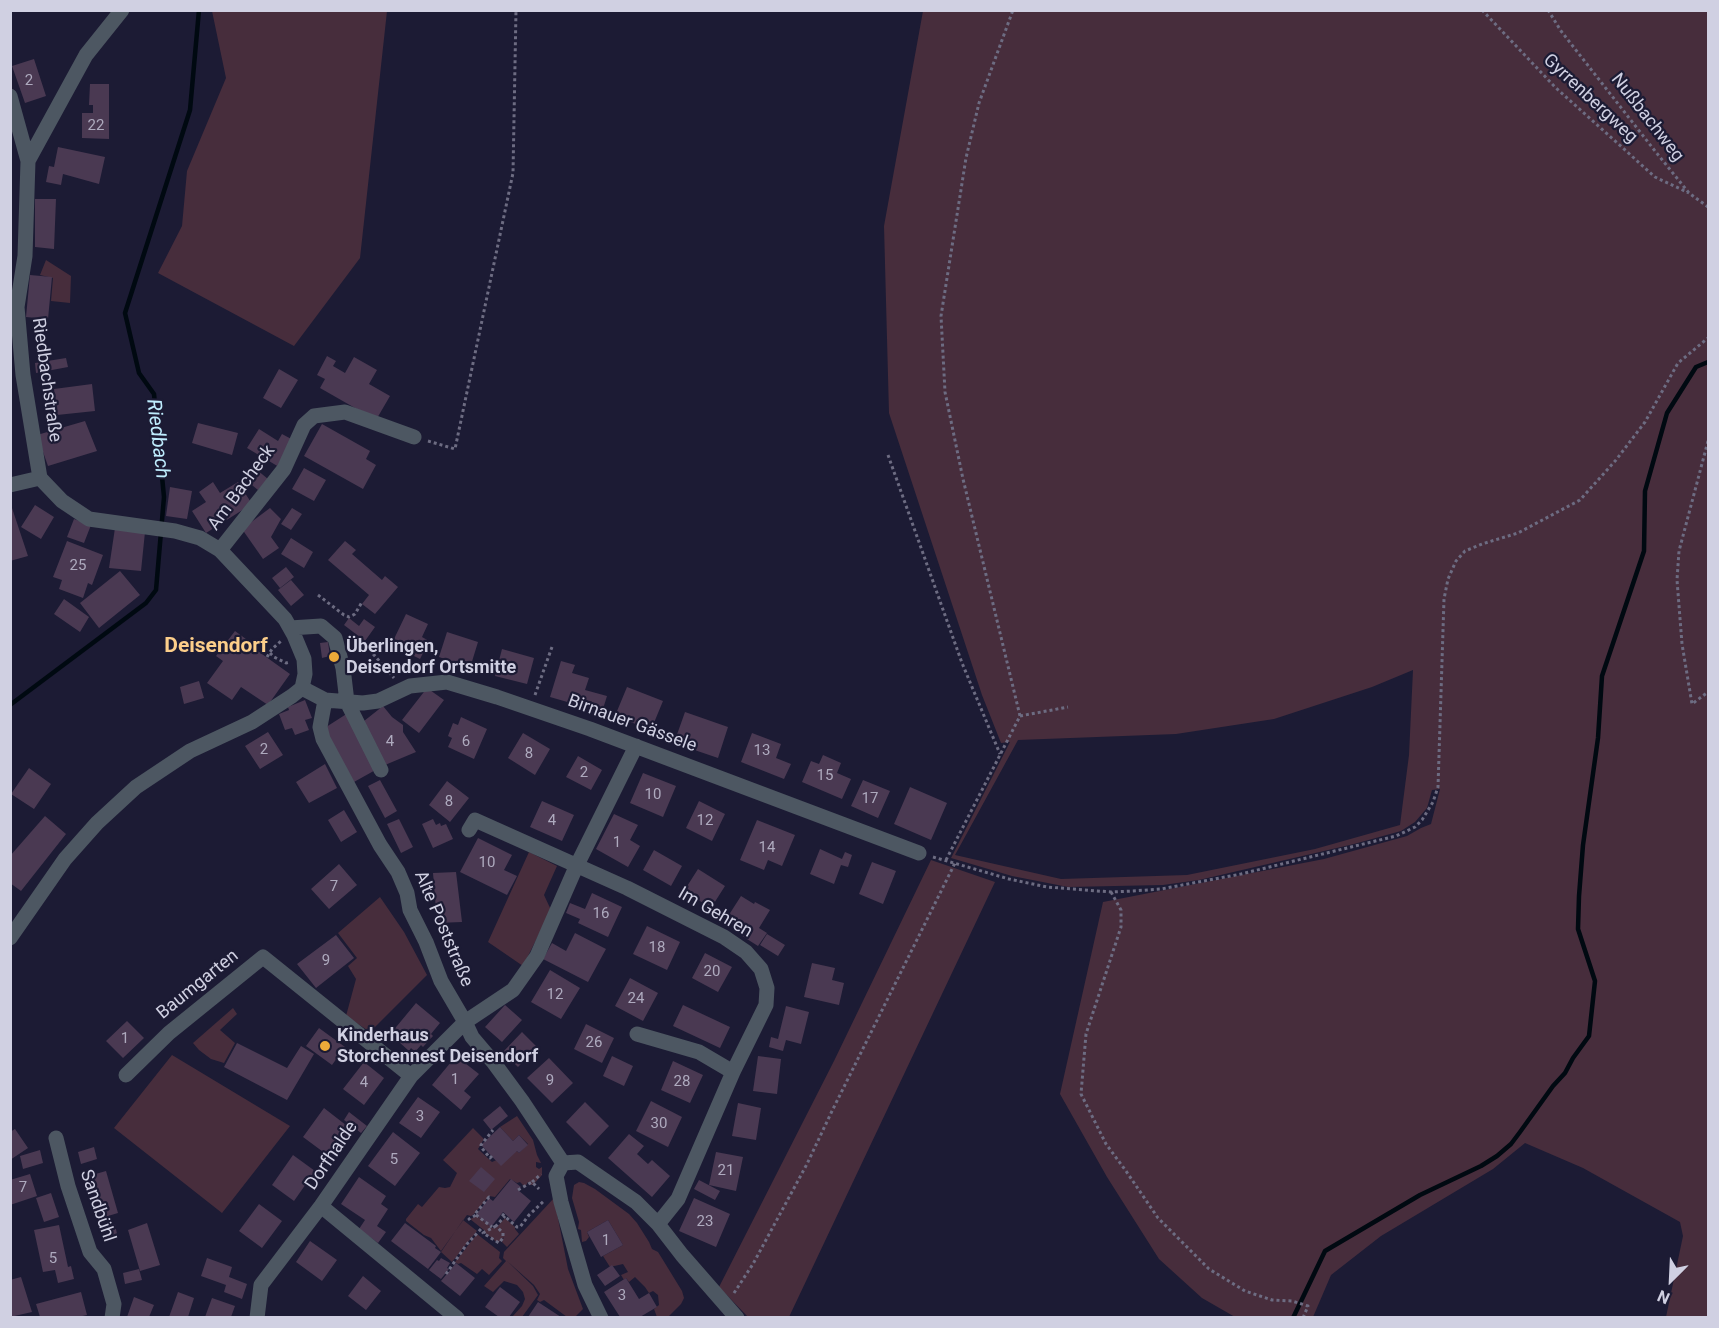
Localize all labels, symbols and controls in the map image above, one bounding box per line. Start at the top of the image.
street label: Gyrrenbergweg [1538,50,1642,148]
street label: Nußbachweg [1606,70,1688,166]
house number: 2 [25,72,33,90]
house number: 22 [88,117,104,135]
street label: Riedbachstraße [27,316,65,444]
water label: Riedbach [140,398,174,480]
street label: Am Bacheck [204,441,280,535]
house number: 25 [70,557,86,575]
district label: Deisendorf [164,634,268,660]
place label: Überlingen, Deisendorf Ortsmitte [346,636,516,678]
marker: Überlingen, Deisendorf Ortsmitte [327,650,341,664]
street label: Birnauer Gässele [565,691,699,757]
house number: 4 [386,733,394,751]
house number: 6 [462,733,470,751]
house number: 2 [260,741,268,759]
house number: 13 [754,742,770,760]
house number: 8 [525,745,533,763]
house number: 2 [580,764,588,782]
house number: 15 [817,767,833,785]
house number: 10 [645,786,661,804]
house number: 17 [862,790,878,808]
house number: 8 [445,793,453,811]
house number: 4 [548,812,556,830]
house number: 12 [697,812,713,830]
house number: 1 [613,834,621,852]
house number: 14 [759,839,775,857]
house number: 10 [479,854,495,872]
street label: Alte Poststraße [409,868,477,990]
house number: 7 [330,878,338,896]
street label: Im Gehren [674,883,756,943]
house number: 16 [593,905,609,923]
house number: 18 [649,939,665,957]
street label: Baumgarten [153,946,243,1024]
house number: 9 [322,952,330,970]
house number: 20 [704,963,720,981]
house number: 12 [547,986,563,1004]
house number: 24 [628,990,644,1008]
place label: Kinderhaus Storchennest Deisendorf [337,1025,538,1068]
house number: 1 [121,1030,129,1048]
house number: 26 [586,1034,602,1052]
marker: Kinderhaus Storchennest Deisendorf [318,1039,332,1053]
house number: 1 [451,1071,459,1089]
house number: 9 [546,1072,554,1090]
house number: 28 [674,1073,690,1091]
house number: 4 [360,1074,368,1092]
house number: 3 [416,1108,424,1126]
house number: 30 [651,1115,667,1133]
street label: Dorfhalde [301,1117,363,1195]
house number: 5 [390,1151,398,1169]
house number: 21 [718,1162,734,1180]
street label: Sandbühl [75,1167,119,1245]
house number: 7 [19,1179,27,1197]
house number: 23 [697,1213,713,1231]
house number: 1 [602,1232,610,1250]
house number: 5 [49,1250,57,1268]
north arrow [1641,1250,1701,1310]
text: N [1654,1286,1673,1308]
house number: 3 [618,1287,626,1305]

